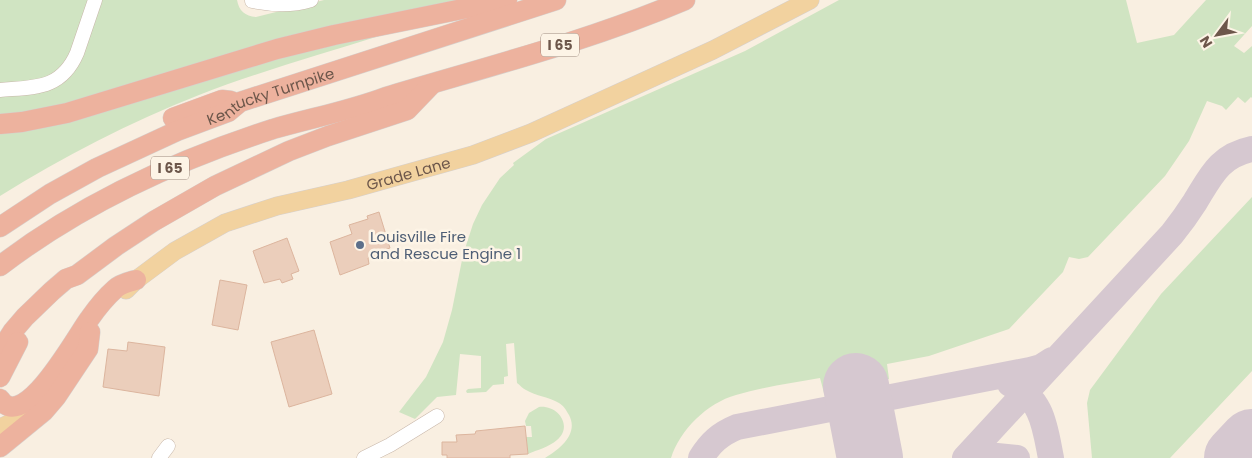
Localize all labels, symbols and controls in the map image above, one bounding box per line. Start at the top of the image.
north arrow [1192,10,1242,60]
text: N [1195,32,1217,52]
road number: I 65 [541,34,579,56]
street label: Kentucky Turnpike [203,62,337,130]
street label: Grade Lane [364,151,453,195]
road number: I 65 [151,156,189,180]
place label: Louisville Fire and Rescue Engine 1 [370,226,521,264]
marker: Louisville Fire and Rescue Engine 1 [354,239,366,251]

